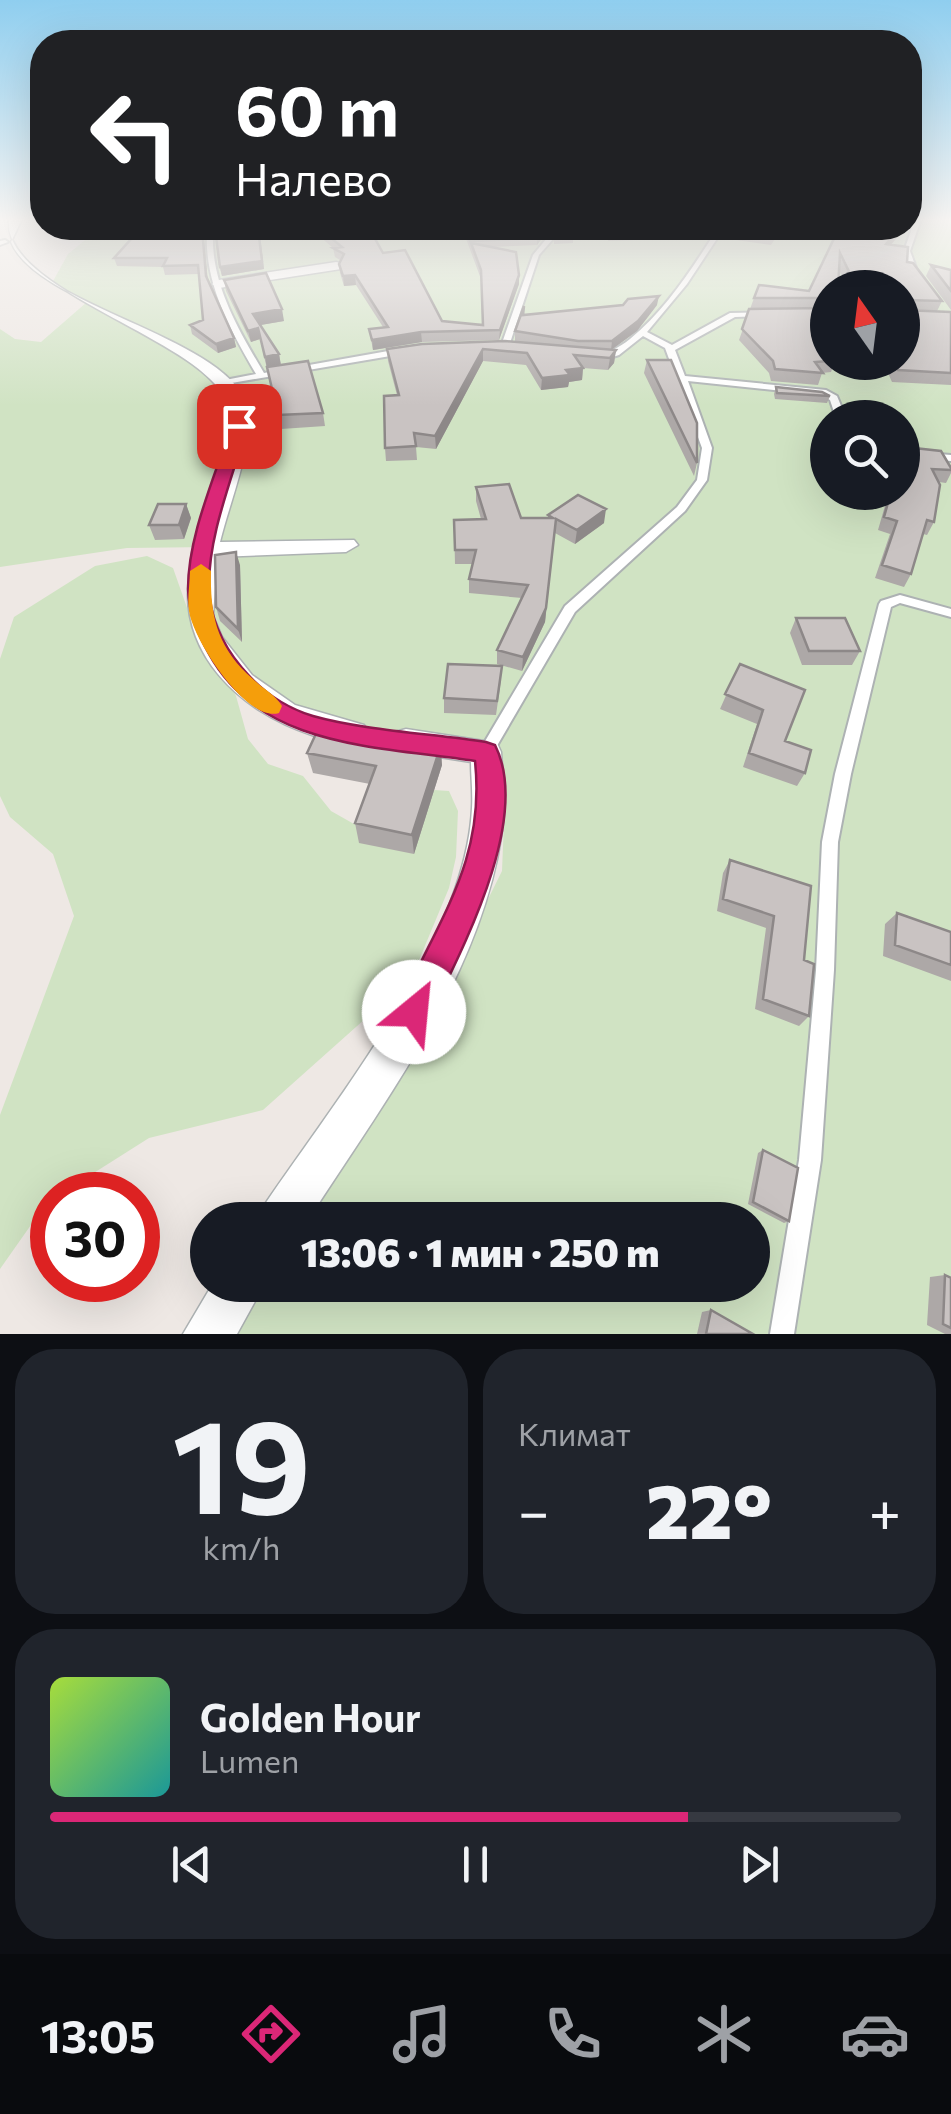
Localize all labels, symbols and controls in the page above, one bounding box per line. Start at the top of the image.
text: 60 m [235,65,399,150]
icon: left [70,70,200,200]
text: Налево [235,150,393,205]
north arrow [810,270,920,380]
map controls [810,270,920,510]
pin [197,384,282,469]
icon: arrive [212,399,267,454]
button: search [810,400,920,510]
position arrow [362,960,466,1064]
speed limit sign: 30 [30,1172,160,1302]
text: 13:06 · 1 мин · 250 m [301,1228,659,1275]
text: 19 [172,1382,311,1541]
text: Климат [518,1413,631,1453]
text: 22° [646,1463,772,1554]
text: − [518,1476,549,1543]
text: + [869,1476,901,1543]
text: km/h [203,1527,280,1567]
text: Golden Hour [200,1693,421,1740]
text: Lumen [200,1740,299,1780]
icon: previous [164,1837,219,1892]
icon: pause [448,1837,503,1892]
icon: next [732,1837,787,1892]
icon: directions [236,1999,306,2069]
icon: music [387,1999,457,2069]
icon: phone [538,1999,608,2069]
icon: climate [689,1999,759,2069]
icon: car [840,1999,910,2069]
text: 13:05 [41,2007,155,2062]

